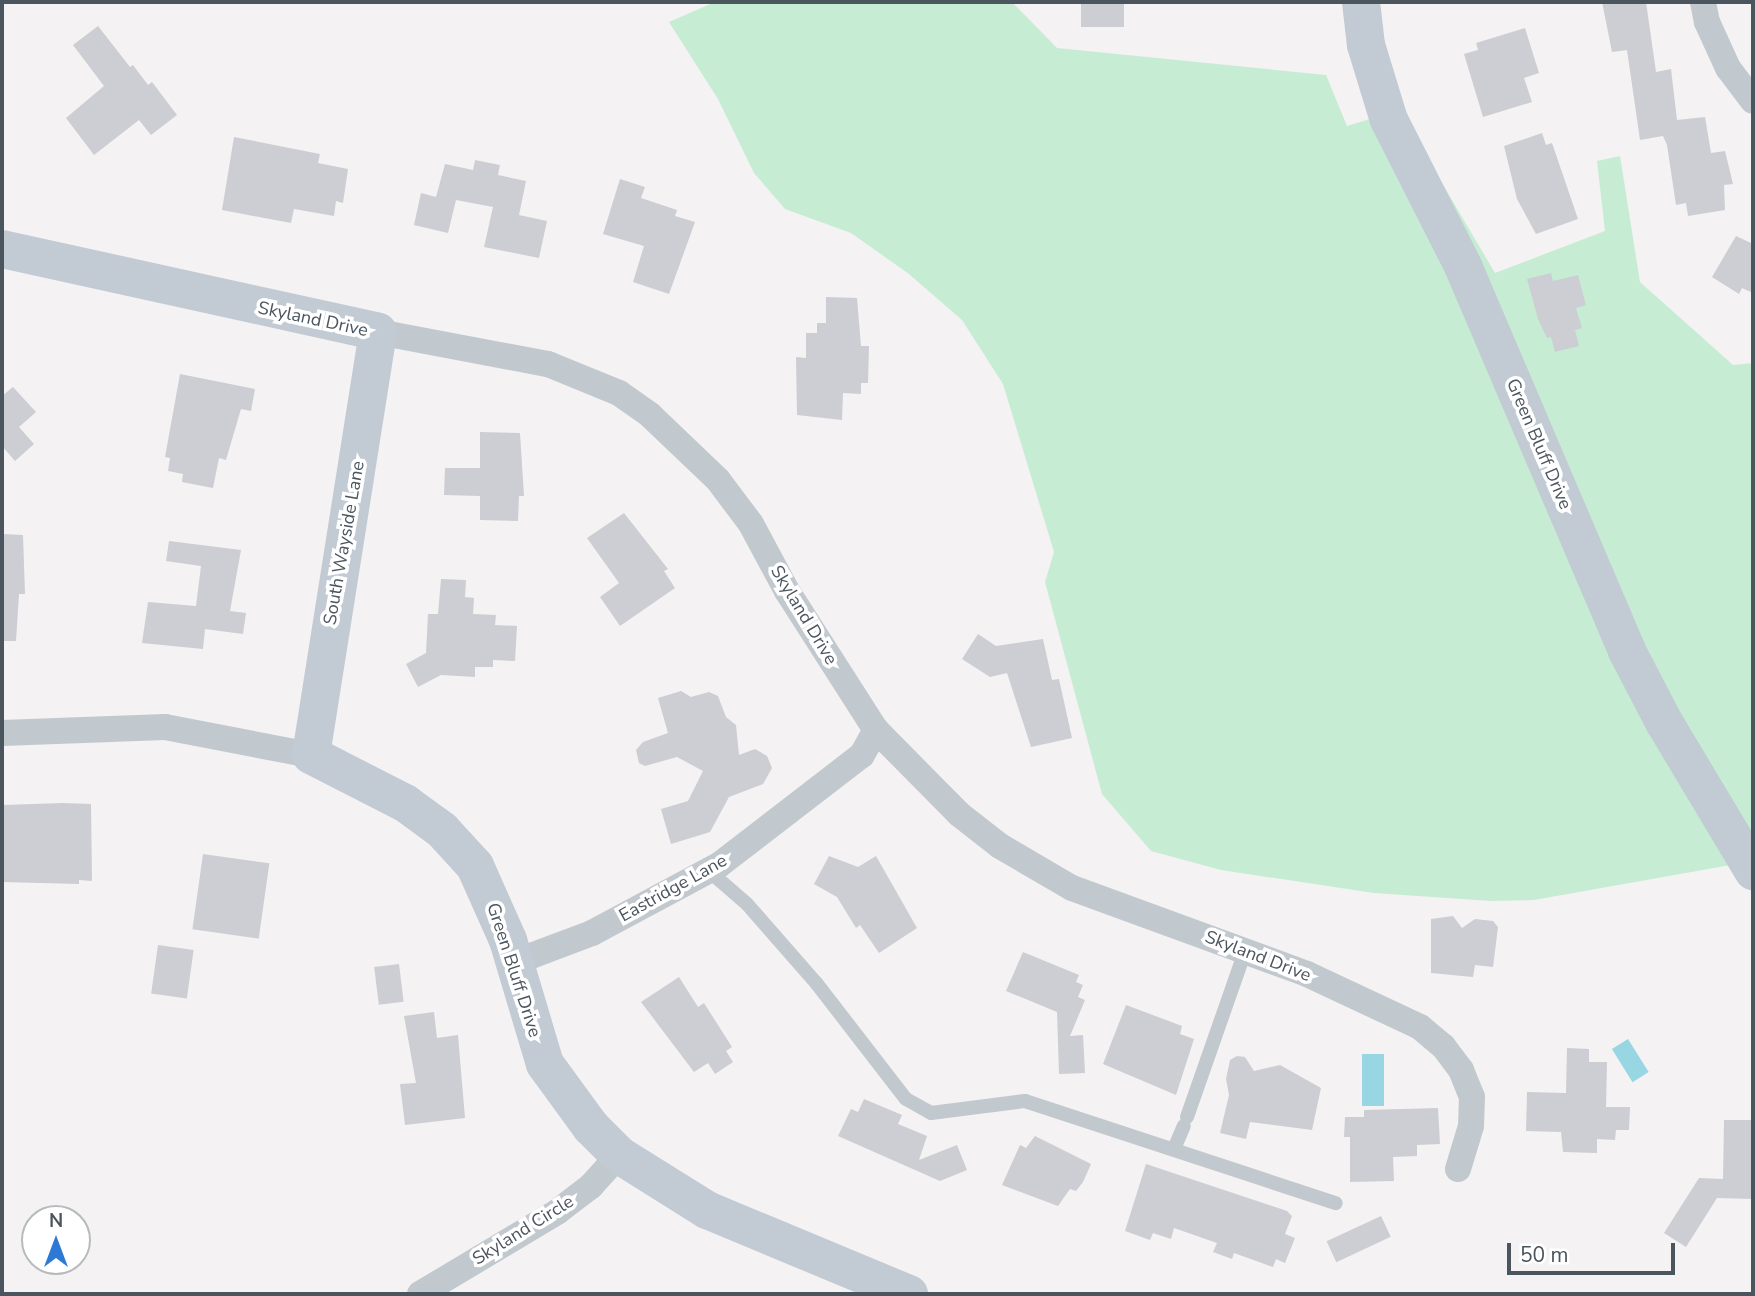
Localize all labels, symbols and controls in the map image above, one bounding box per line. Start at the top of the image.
street label: Skyland Drive [256,297,370,341]
street label: Green Bluff Drive [1502,375,1576,513]
street label: South Wayside Lane [319,459,369,627]
street label: Skyland Drive [766,561,842,669]
street label: Eastridge Lane [615,850,731,926]
street label: Green Bluff Drive [482,900,546,1040]
street label: Skyland Drive [1202,926,1314,986]
street label: Skyland Circle [469,1190,577,1270]
north arrow [21,1205,91,1275]
text: N [49,1208,63,1234]
scale bar [1510,1230,1678,1274]
text: 50 m [1520,1241,1569,1269]

